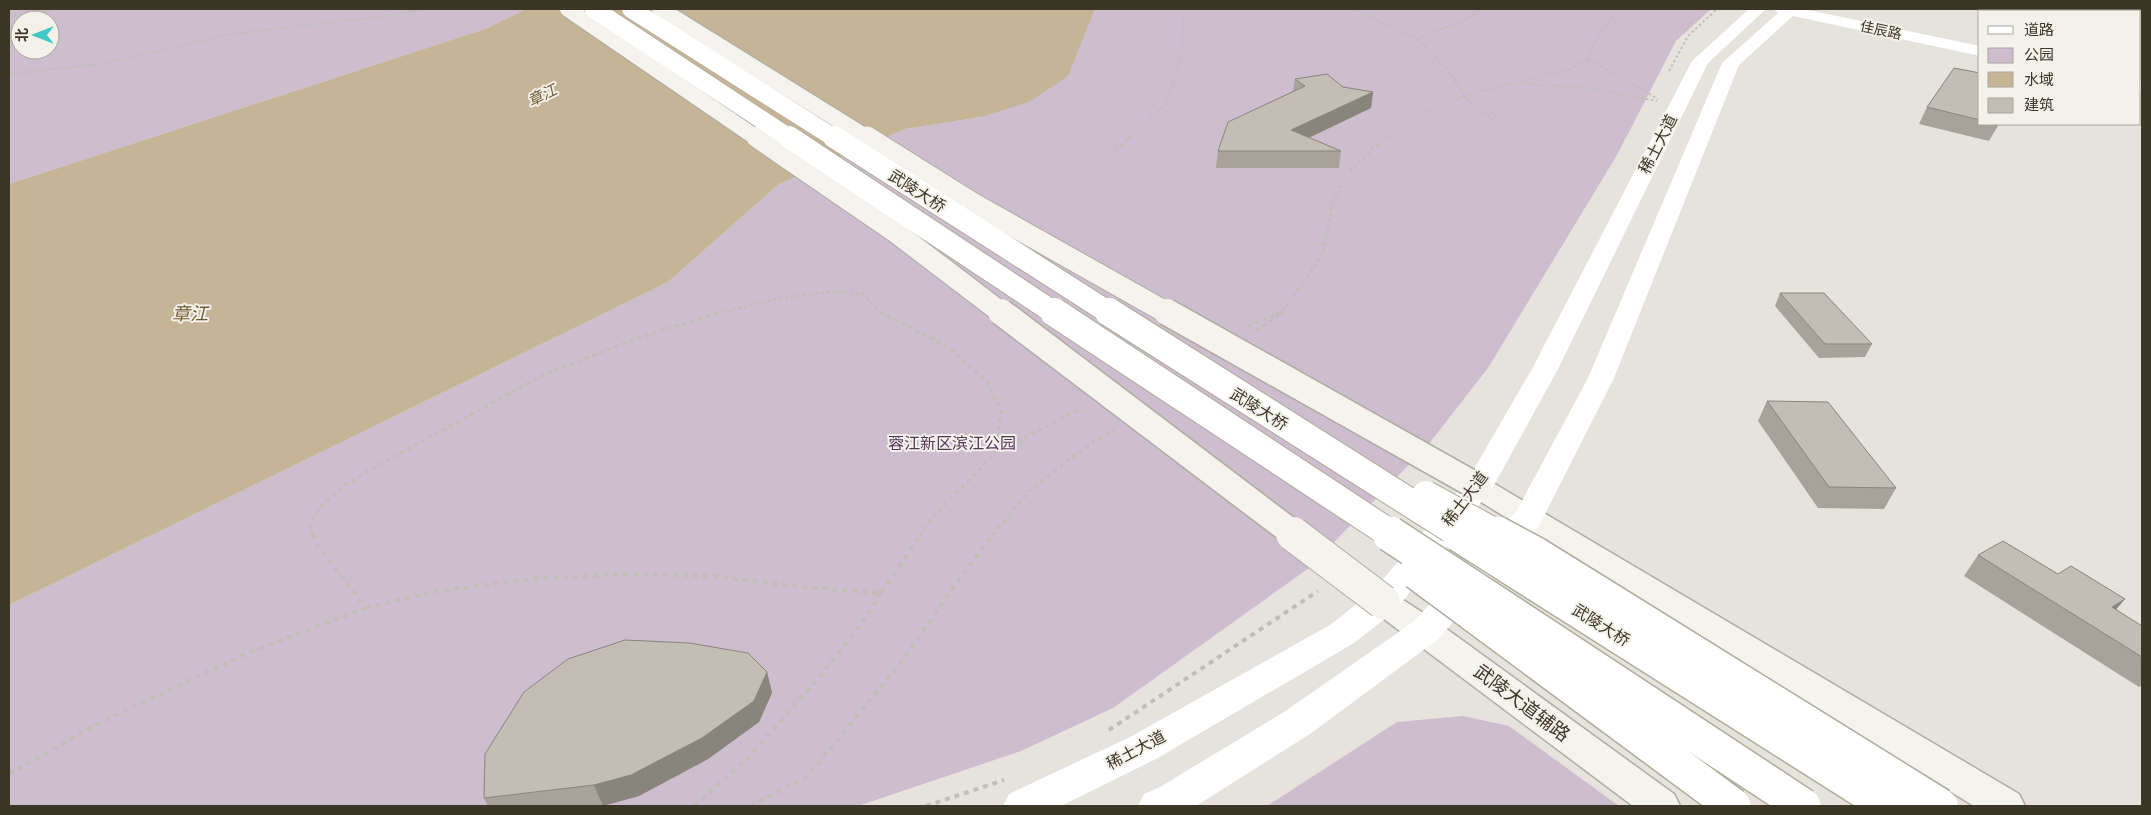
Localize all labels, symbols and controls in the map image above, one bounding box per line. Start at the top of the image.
north arrow [10,10,60,60]
legend [1978,10,2141,125]
street label: 佳辰路 [1859,18,1903,42]
text: 道路 [2024,21,2054,38]
text: 北 [14,28,30,42]
text: 公园 [2024,46,2054,63]
text: 水域 [2024,71,2054,88]
water label: 章江 [525,80,561,109]
text: 建筑 [2024,96,2054,113]
street label: 稀土大道 [1636,112,1680,176]
street label: 武陵大桥 [886,166,948,216]
water label: 章江 [172,304,210,324]
street label: 武陵大桥 [1227,385,1291,433]
park label: 蓉江新区滨江公园 [888,435,1016,452]
street label: 稀土大道 [1439,468,1491,530]
street label: 武陵大桥 [1569,601,1633,649]
street label: 武陵大道辅路 [1470,660,1574,746]
street label: 稀土大道 [1104,727,1168,773]

